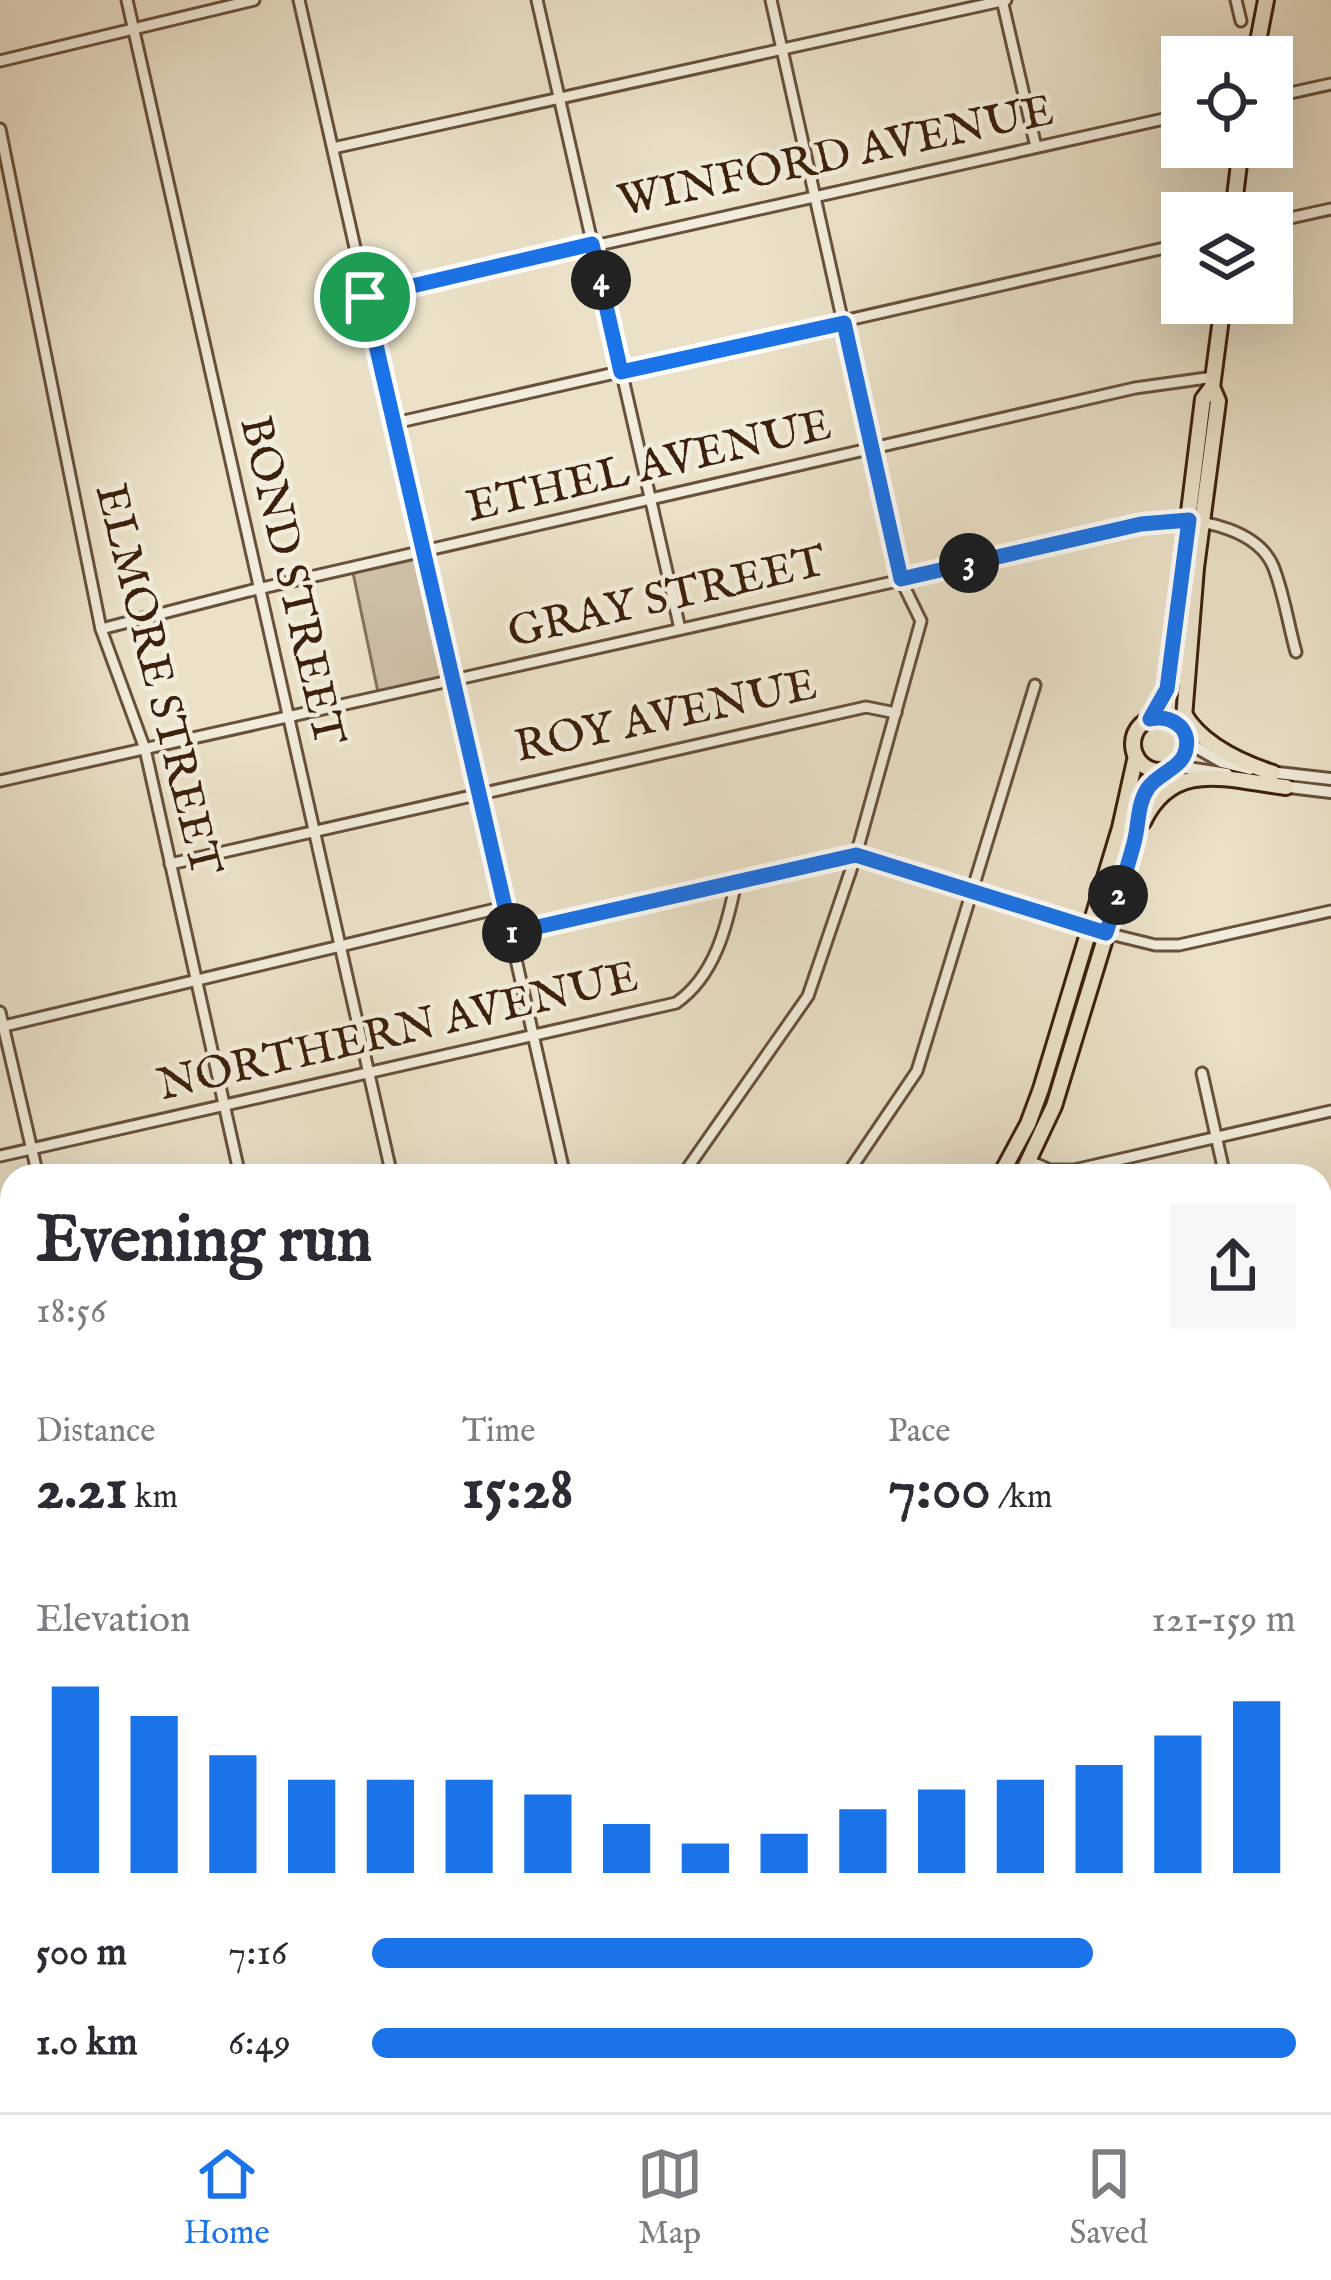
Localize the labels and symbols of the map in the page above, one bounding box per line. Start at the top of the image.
street label: WINFORD AVENUE [613,83,1059,231]
pin [314,246,416,348]
pin: 4 [571,250,631,310]
street label: ETHEL AVENUE [461,397,837,537]
street label: BOND STREET [225,411,357,751]
street label: ELMORE STREET [81,478,233,882]
pin: 3 [939,533,999,593]
street label: GRAY STREET [502,534,832,662]
street label: ROY AVENUE [510,657,822,777]
pin: 2 [1088,865,1148,925]
pin: 1 [482,903,542,963]
street label: NORTHERN AVENUE [152,949,644,1115]

